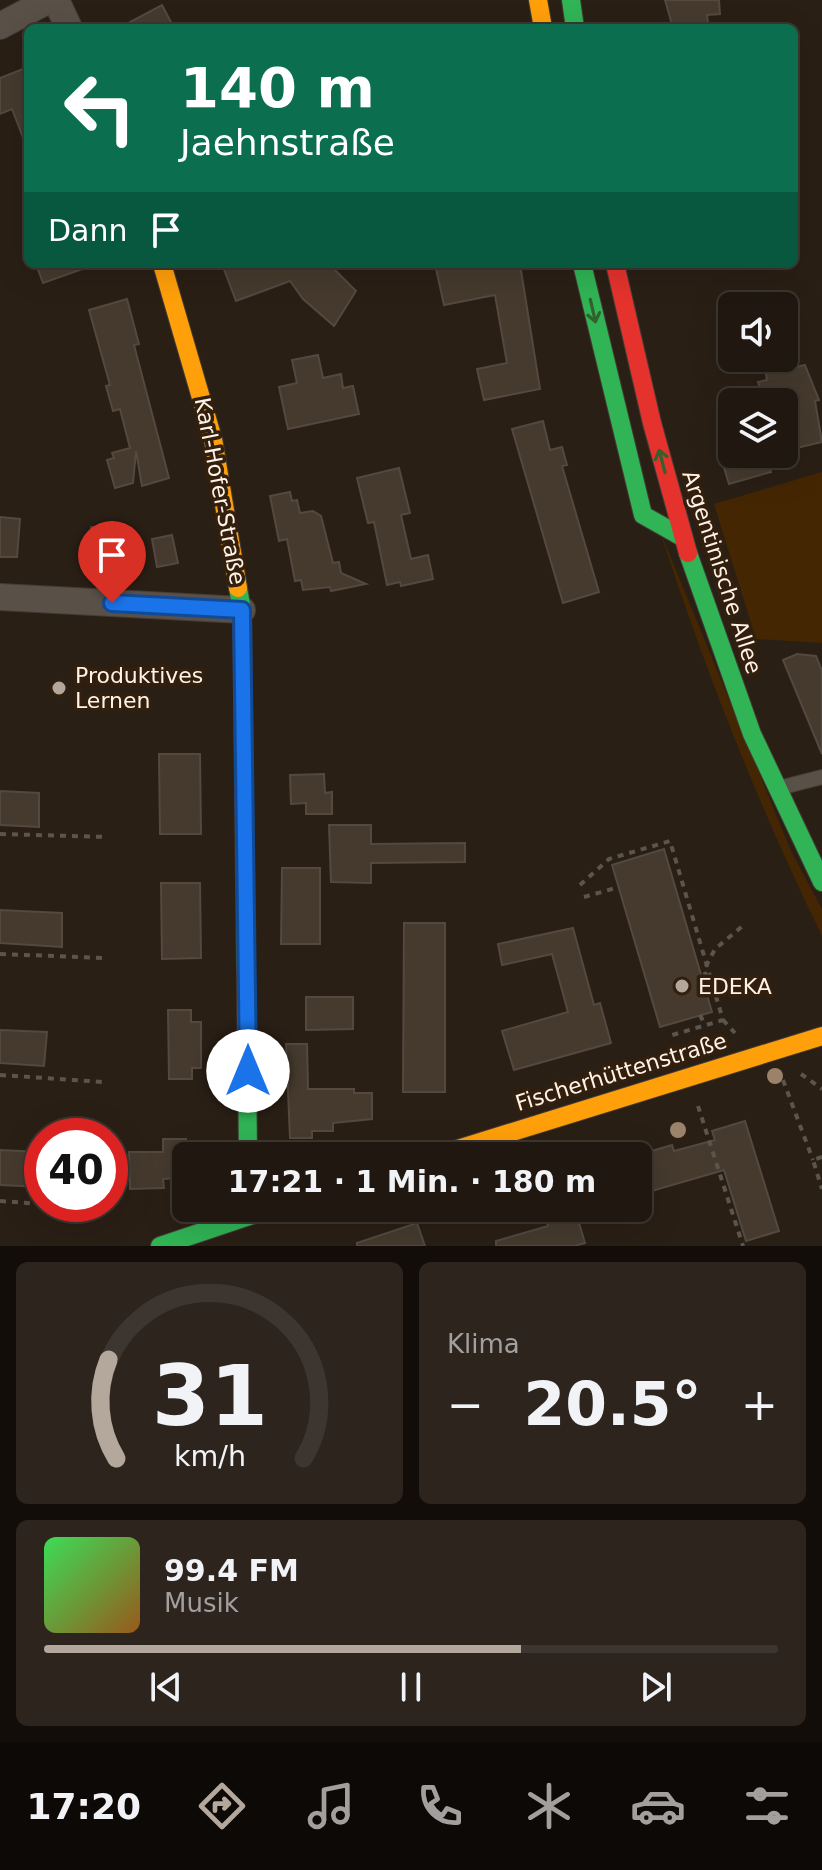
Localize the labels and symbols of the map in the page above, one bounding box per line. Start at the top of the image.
one-way arrow [586,298,601,324]
street label: Karl-Hofer-Straße [190,395,250,587]
one-way arrow [654,449,669,475]
street label: Argentinische Allee [677,467,767,677]
pin [78,521,146,603]
place label: Produktives Lernen [75,663,203,713]
marker: Produktives Lernen [50,679,68,697]
place label: EDEKA [698,974,772,999]
marker: EDEKA [673,977,691,995]
street label: Fischerhüttenstraße [512,1028,730,1116]
position arrow [206,1029,290,1113]
speed limit sign: 40 [24,1118,128,1222]

